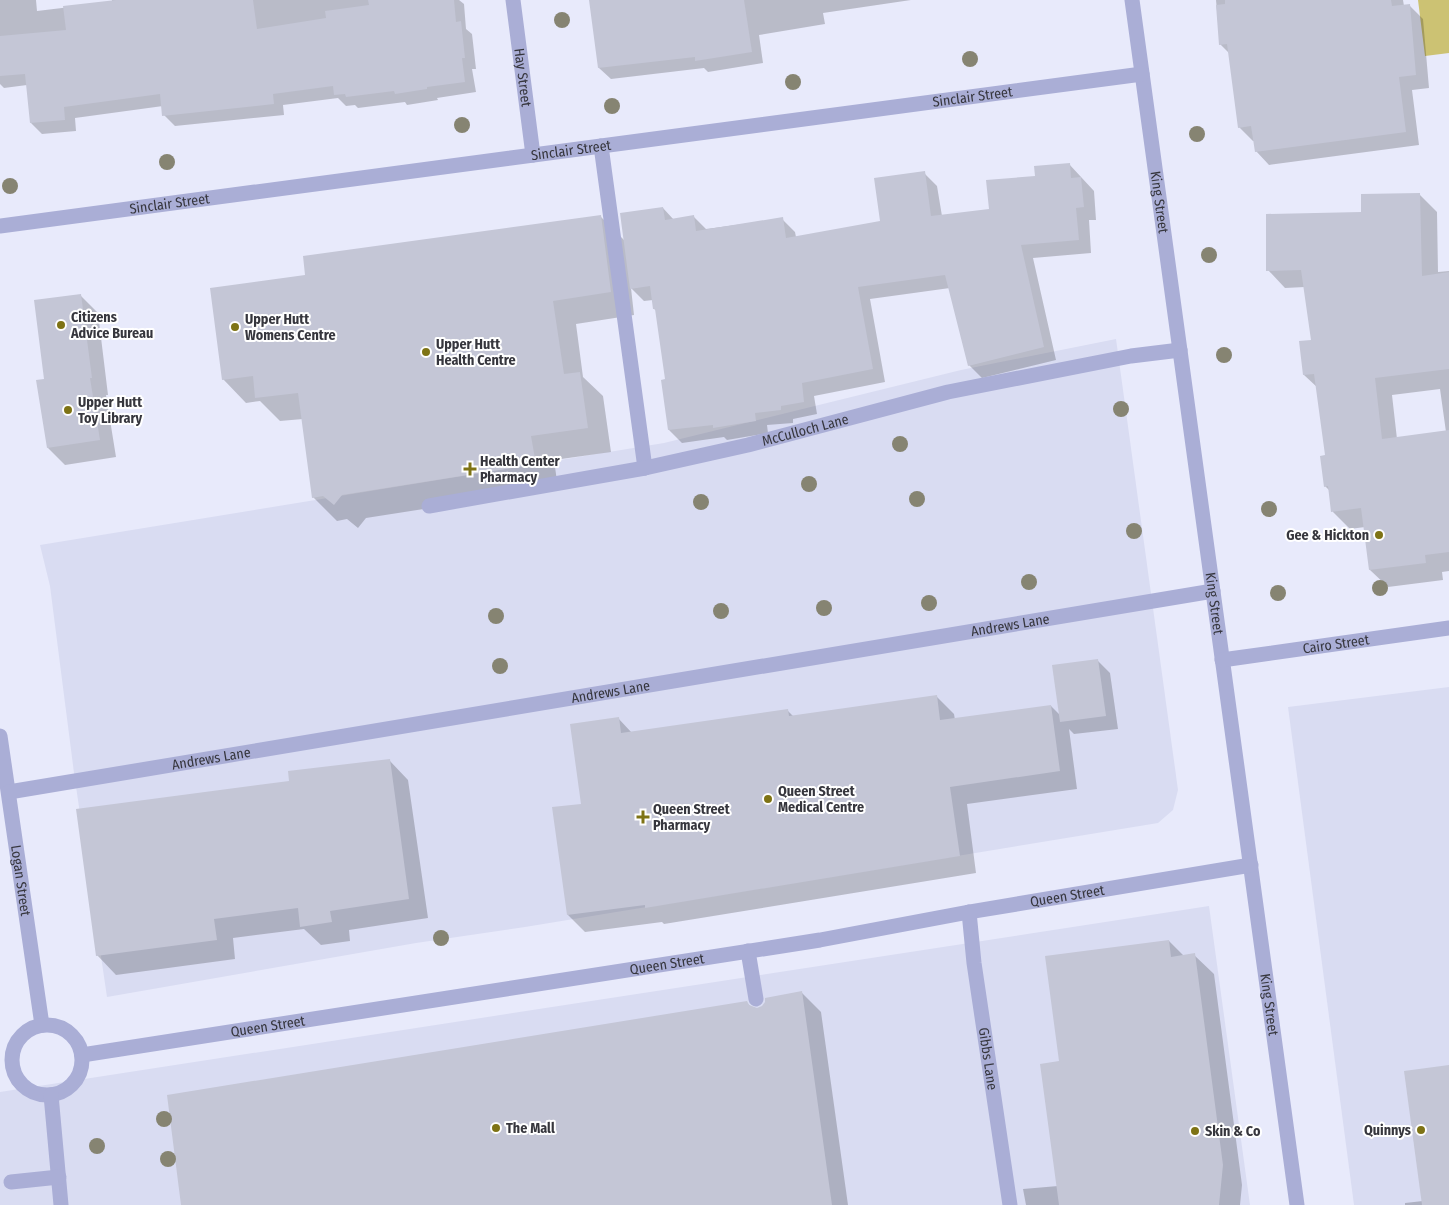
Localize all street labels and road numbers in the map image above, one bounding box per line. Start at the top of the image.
street label: Hay Street [511,47,535,108]
street label: Sinclair Street [931,83,1014,110]
street label: Sinclair Street [530,136,612,164]
street label: King Street [1147,170,1172,235]
street label: Sinclair Street [128,190,211,217]
street label: McCulloch Lane [760,410,850,449]
street label: King Street [1202,571,1227,636]
street label: Andrews Lane [970,610,1051,640]
street label: Cairo Street [1302,631,1371,657]
street label: Andrews Lane [570,677,651,706]
street label: Andrews Lane [171,743,252,773]
street label: Logan Street [7,844,35,918]
street label: Queen Street [1029,881,1106,910]
street label: Queen Street [629,950,706,978]
street label: King Street [1257,972,1282,1037]
street label: Queen Street [229,1012,307,1040]
street label: Gibbs Lane [975,1026,1001,1091]

